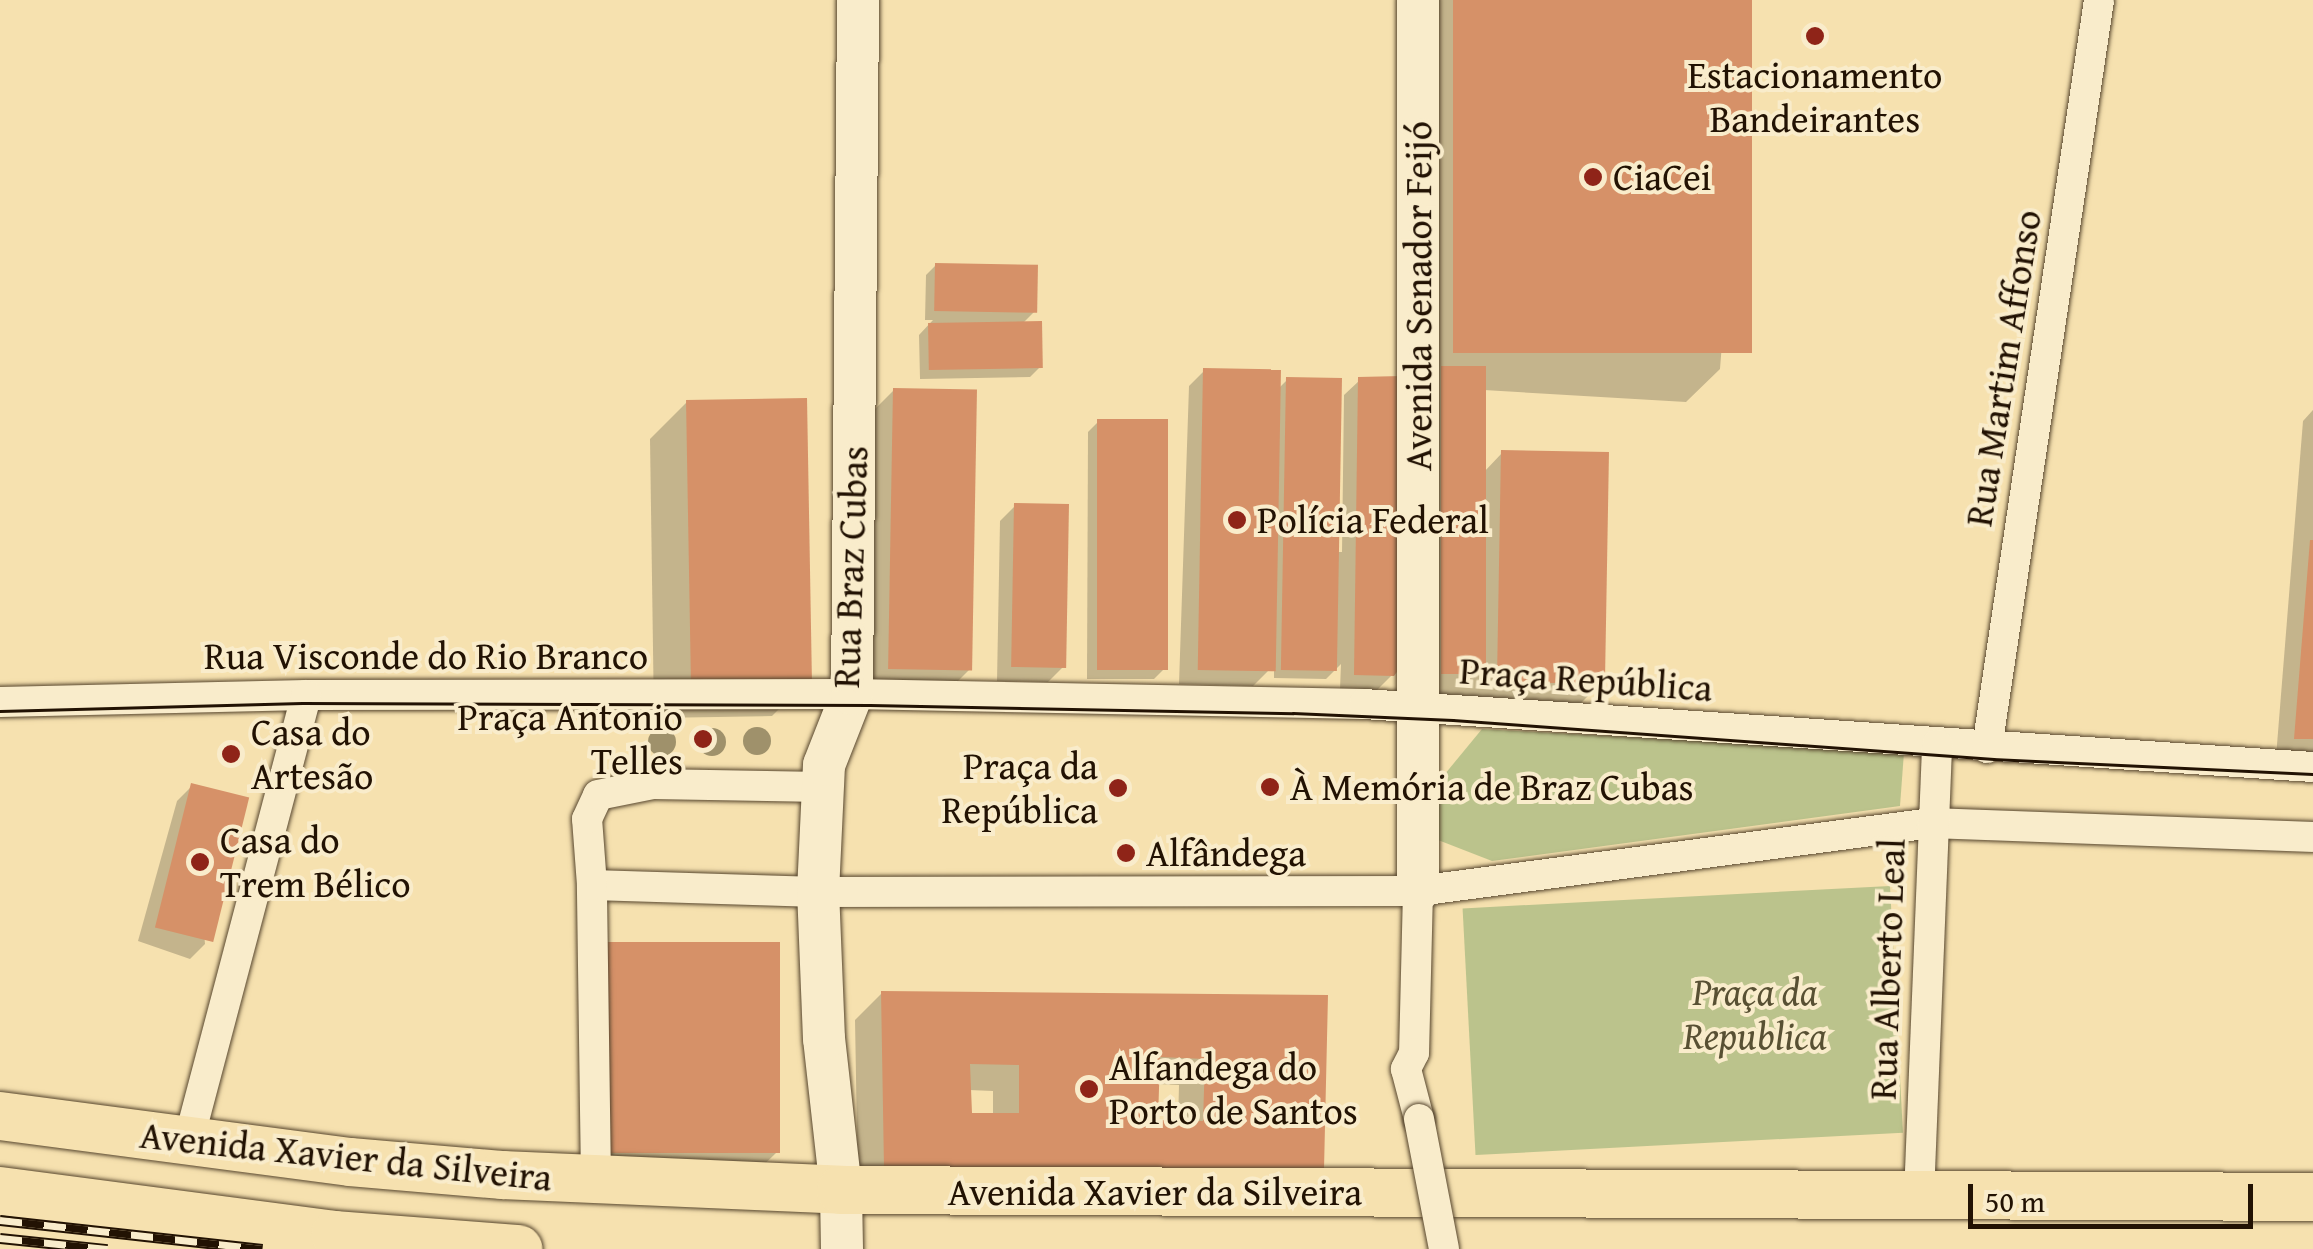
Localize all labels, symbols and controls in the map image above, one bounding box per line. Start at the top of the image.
marker: Estacionamento Bandeirantes [1804,25,1826,47]
place label: Estacionamento Bandeirantes [1688,52,1942,142]
street label: Avenida Senador Feijó [1395,121,1441,471]
place label: CiaCei [1613,154,1711,200]
marker: CiaCei [1582,166,1604,188]
street label: Rua Martim Affonso [1955,207,2051,529]
street label: Rua Braz Cubas [823,445,877,689]
place label: Polícia Federal [1257,497,1489,543]
marker: Polícia Federal [1226,509,1248,531]
street label: Rua Visconde do Rio Branco [204,633,648,679]
street label: Praça República [1458,647,1714,711]
place label: Praça Antonio Telles [458,694,683,784]
place label: Casa do Artesão [251,709,373,798]
marker: Praça Antonio Telles [692,728,714,750]
marker: Casa do Artesão [220,743,242,765]
place label: Praça da República [941,743,1098,832]
place label: À Memória de Braz Cubas [1290,764,1694,810]
marker: À Memória de Braz Cubas [1259,776,1281,798]
marker: Praça da República [1107,777,1129,799]
place label: Casa do Trem Bélico [220,817,411,906]
place label: Alfândega [1146,830,1306,876]
street label: Rua Alberto Leal [1860,837,1914,1101]
marker: Alfândega [1115,842,1137,864]
marker: Casa do Trem Bélico [189,851,211,873]
park label: Praça da Republica [1683,969,1827,1058]
place label: Alfandega do Porto de Santos [1109,1044,1358,1134]
marker: Alfandega do Porto de Santos [1078,1078,1100,1100]
street label: Avenida Xavier da Silveira [138,1112,554,1200]
scale bar [1973,1164,2258,1226]
street label: Avenida Xavier da Silveira [948,1169,1362,1215]
text: 50 m [1985,1179,2045,1223]

